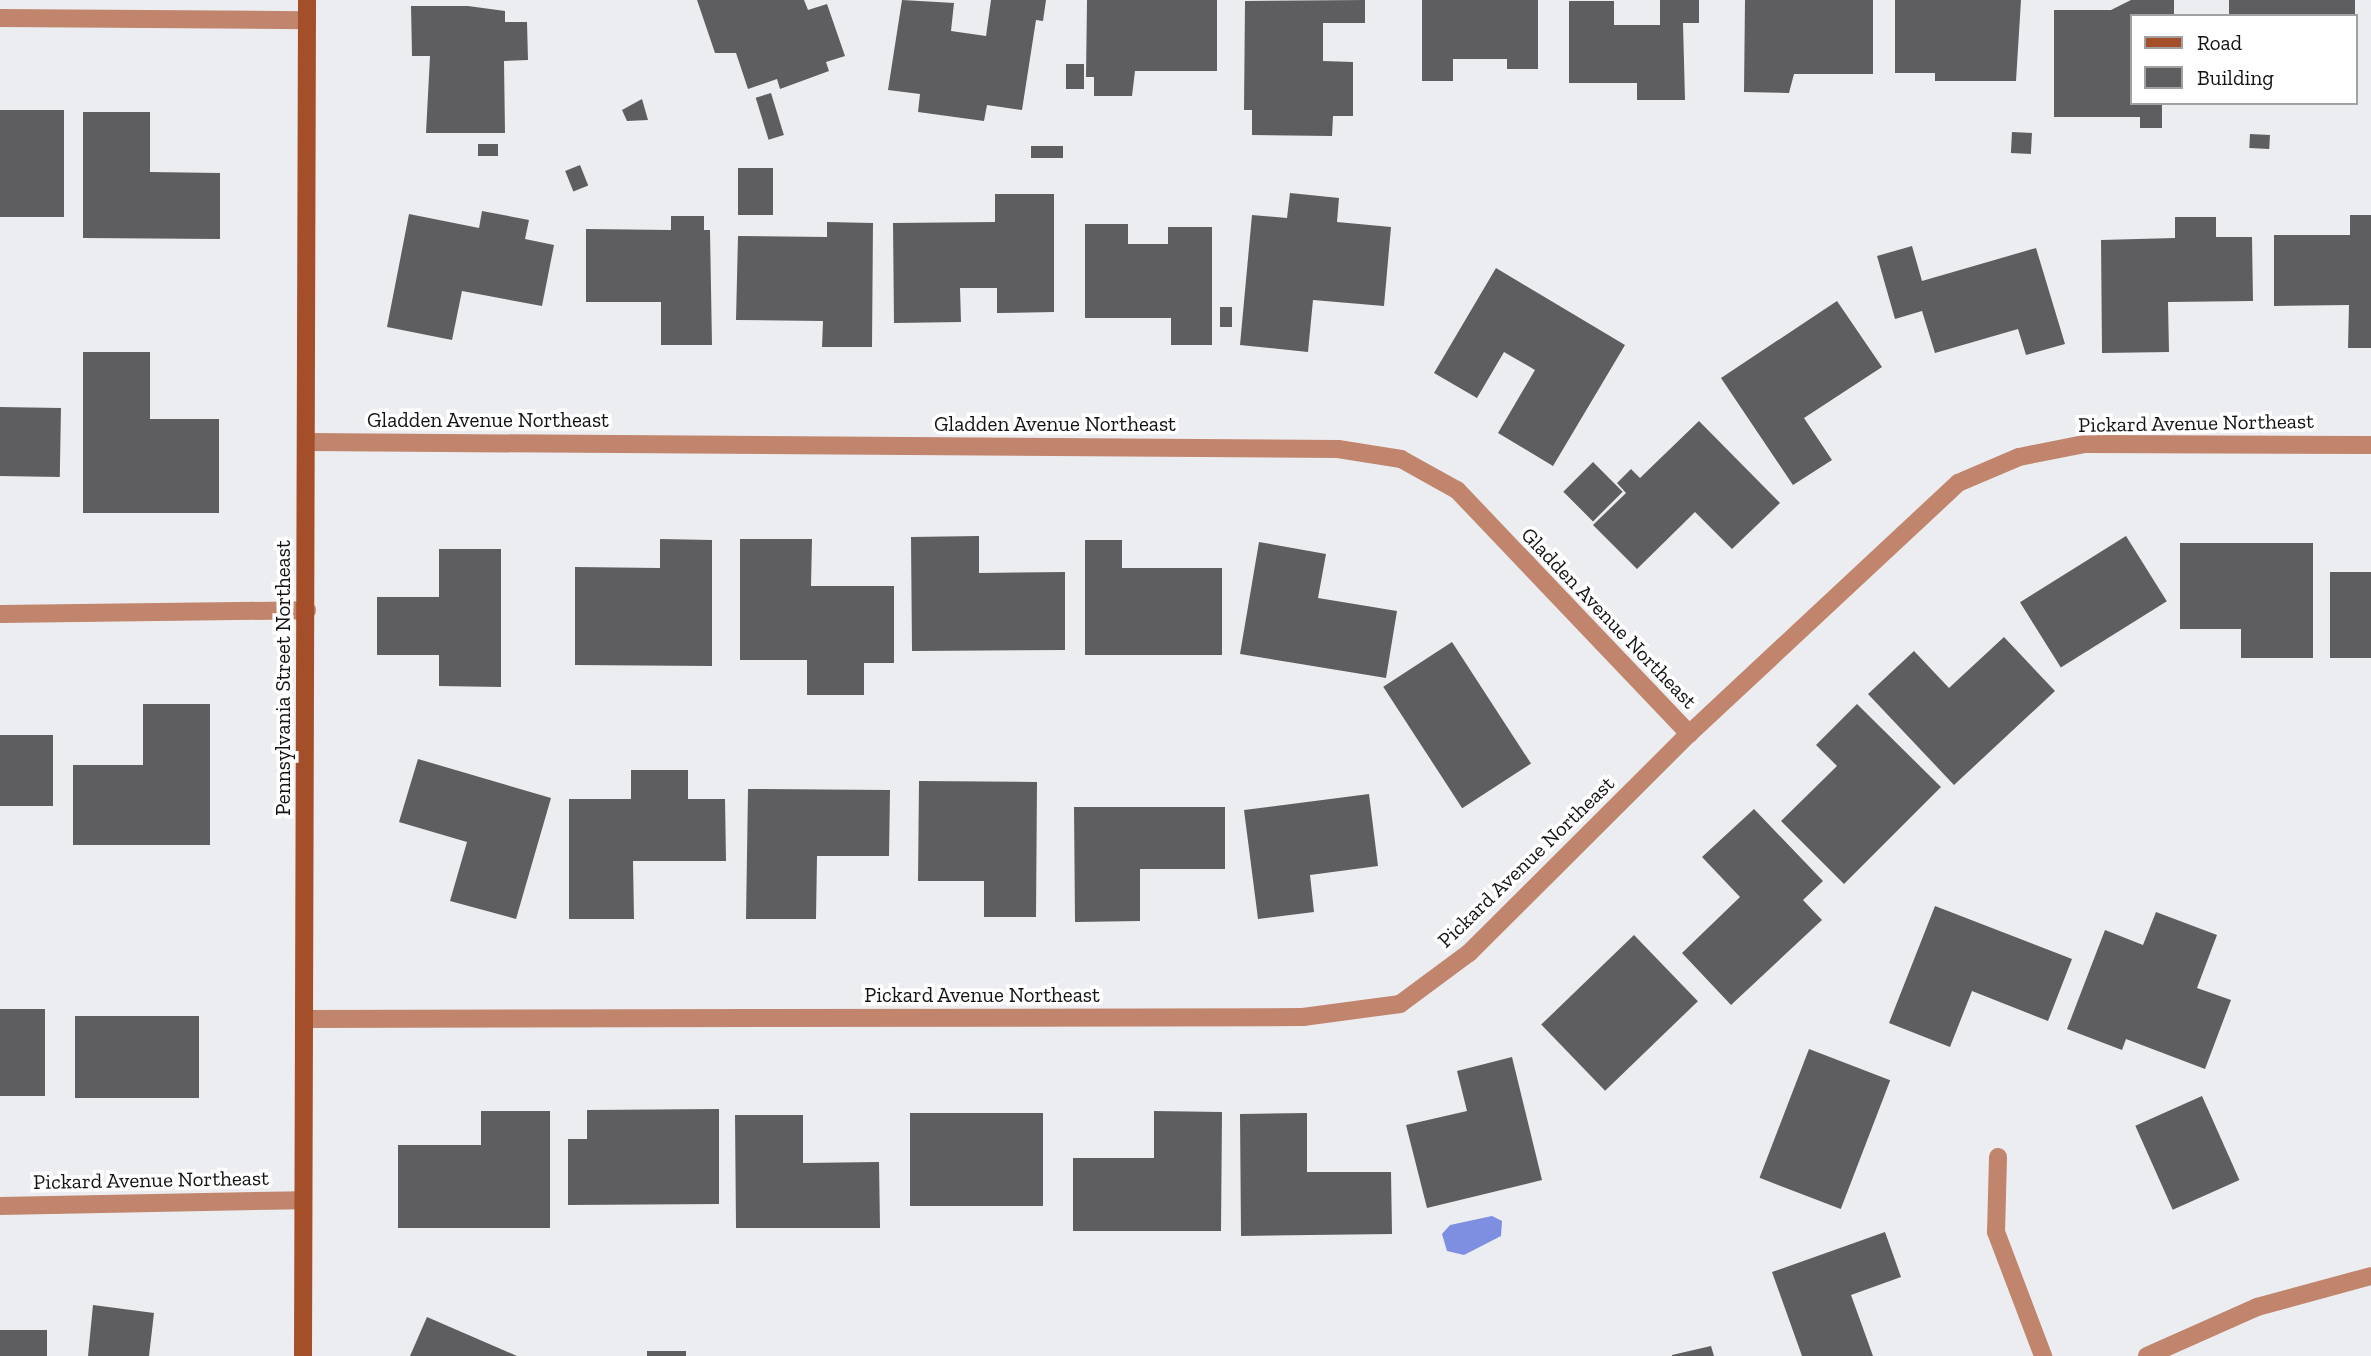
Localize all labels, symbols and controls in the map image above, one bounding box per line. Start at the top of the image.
legend [2130,14,2357,105]
text: Road [2197,30,2242,55]
text: Building [2197,65,2274,90]
street label: Gladden Avenue Northeast [367,407,609,433]
street label: Pickard Avenue Northeast [2078,408,2314,438]
street label: Gladden Avenue Northeast [934,411,1176,437]
street label: Gladden Avenue Northeast [1516,522,1702,714]
street label: Pennsylvania Street Northeast [270,540,296,816]
street label: Pickard Avenue Northeast [1432,771,1620,953]
street label: Pickard Avenue Northeast [864,982,1100,1008]
street label: Pickard Avenue Northeast [33,1165,269,1195]

